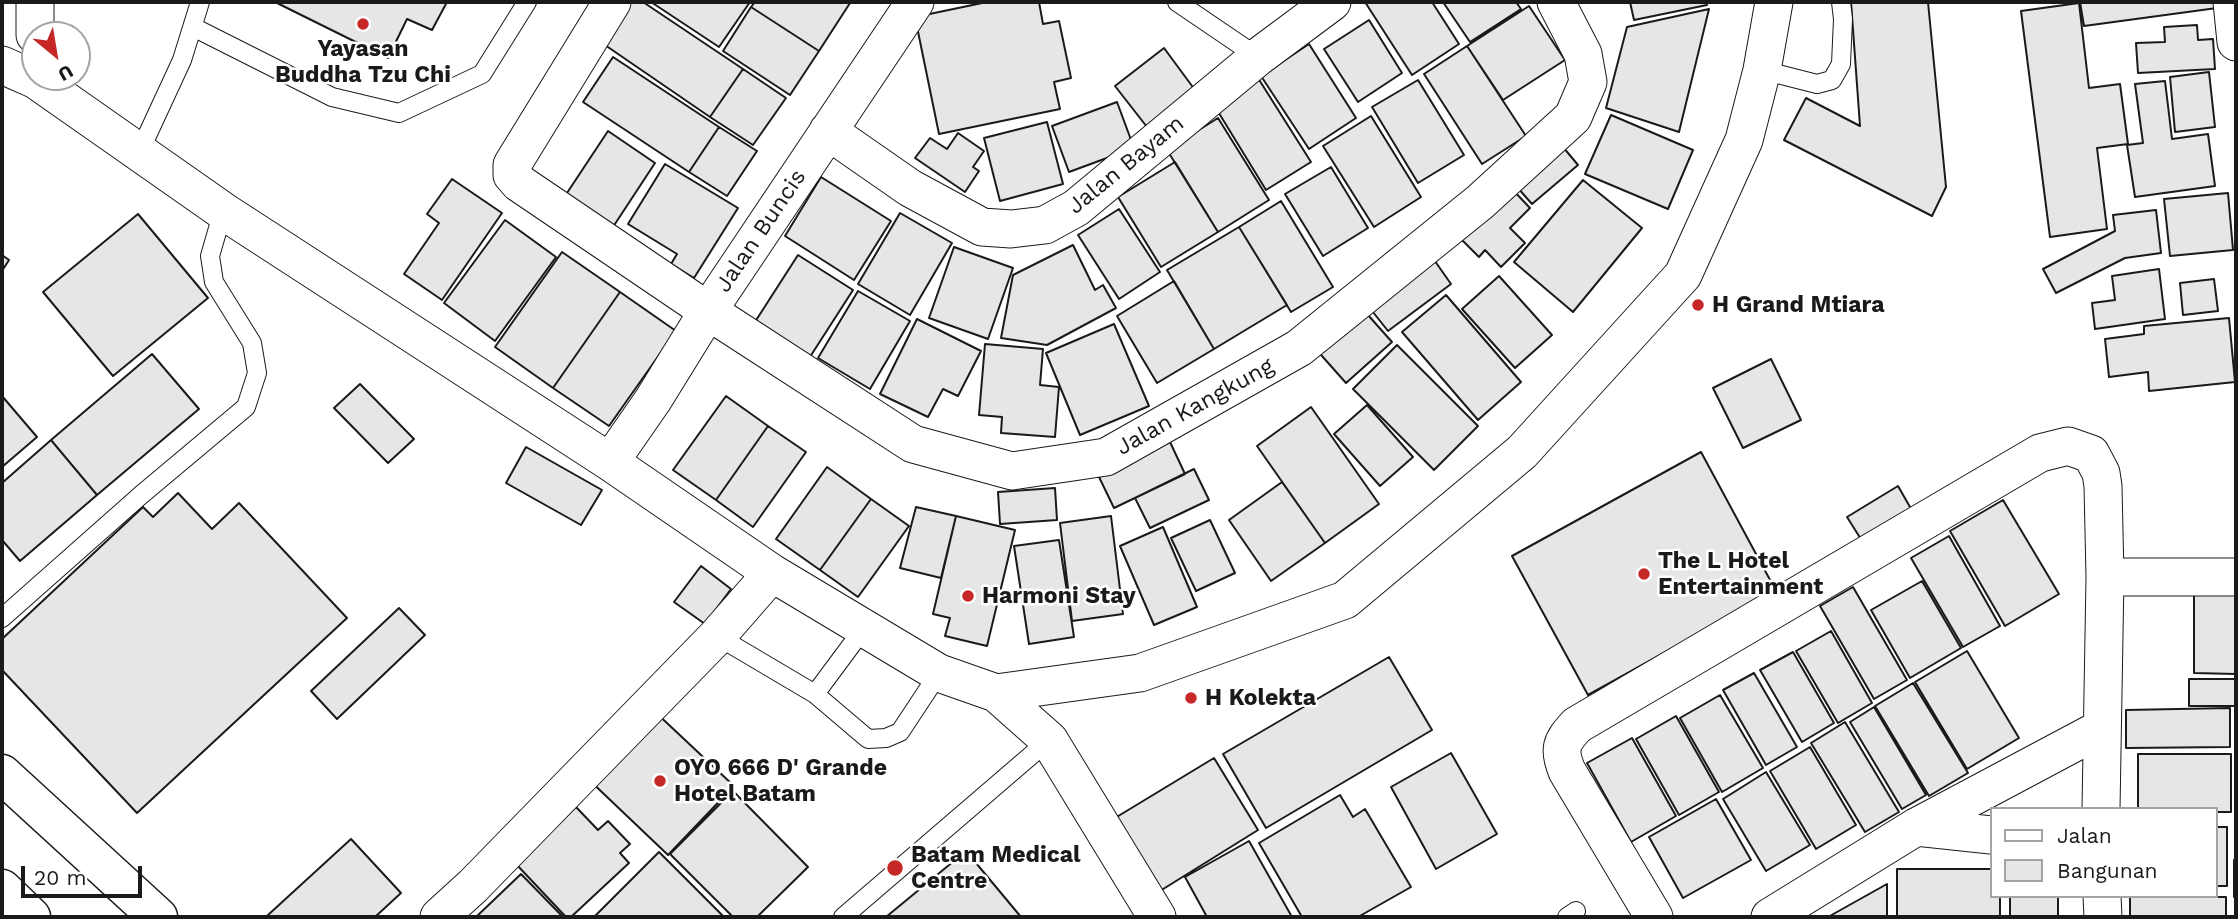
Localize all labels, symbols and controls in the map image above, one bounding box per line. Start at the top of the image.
marker: Yayasan Buddha Tzu Chi [355,16,371,32]
north arrow [21,21,91,91]
place label: Yayasan Buddha Tzu Chi [275,35,451,89]
text: U [54,60,77,86]
street label: Jalan Bayam [1062,110,1190,220]
street label: Jalan Buncis [710,164,812,298]
place label: H Grand Mtiara [1712,291,1885,319]
marker: H Grand Mtiara [1690,297,1706,313]
street label: Jalan Kangkung [1111,352,1279,462]
place label: The L Hotel Entertainment [1658,547,1823,601]
marker: The L Hotel Entertainment [1636,566,1652,582]
place label: Harmoni Stay [982,582,1136,610]
marker: Harmoni Stay [960,588,976,604]
place label: H Kolekta [1205,684,1316,712]
marker: H Kolekta [1183,690,1199,706]
place label: OYO 666 D' Grande Hotel Batam [674,754,887,808]
marker: OYO 666 D' Grande Hotel Batam [652,773,668,789]
legend [1990,807,2217,898]
text: Jalan [2057,823,2112,848]
place label: Batam Medical Centre [911,841,1081,895]
scale bar [24,852,145,896]
marker: Batam Medical Centre [885,858,905,878]
text: Bangunan [2057,858,2158,883]
text: 20 m [34,865,86,890]

